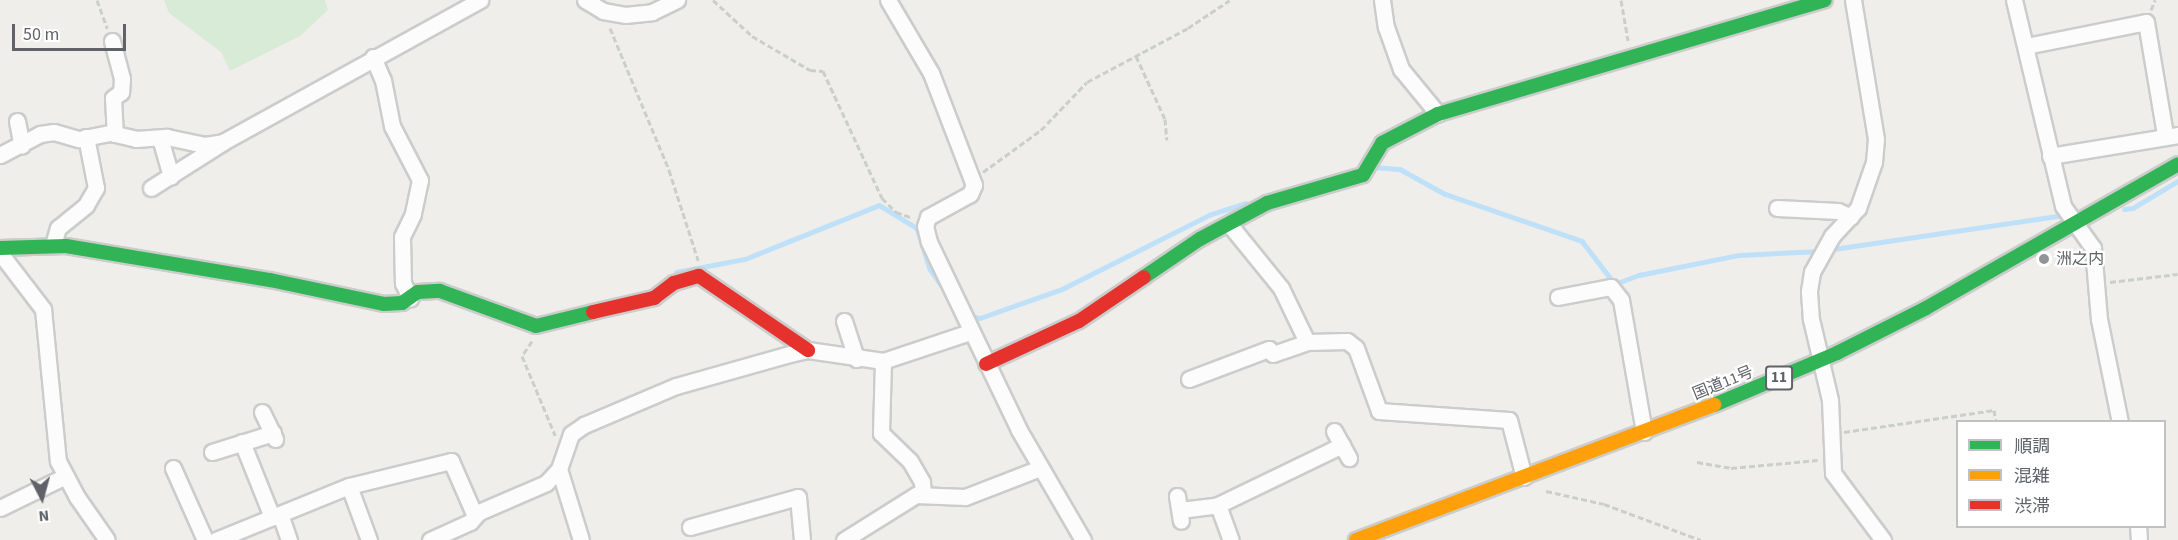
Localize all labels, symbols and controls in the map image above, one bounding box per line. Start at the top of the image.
scale bar [15,12,129,50]
text: 50 m [23,22,59,47]
place label: 洲之内 [2056,249,2104,269]
marker: 洲之内 [2037,252,2051,266]
street label: 国道11号 [1690,362,1756,404]
road number: 11 [1764,366,1794,390]
legend [1956,420,2166,528]
text: 順調 [2014,434,2050,459]
text: 混雑 [2014,464,2050,489]
north arrow [12,468,72,528]
text: 渋滞 [2014,494,2050,519]
text: N [37,504,50,527]

